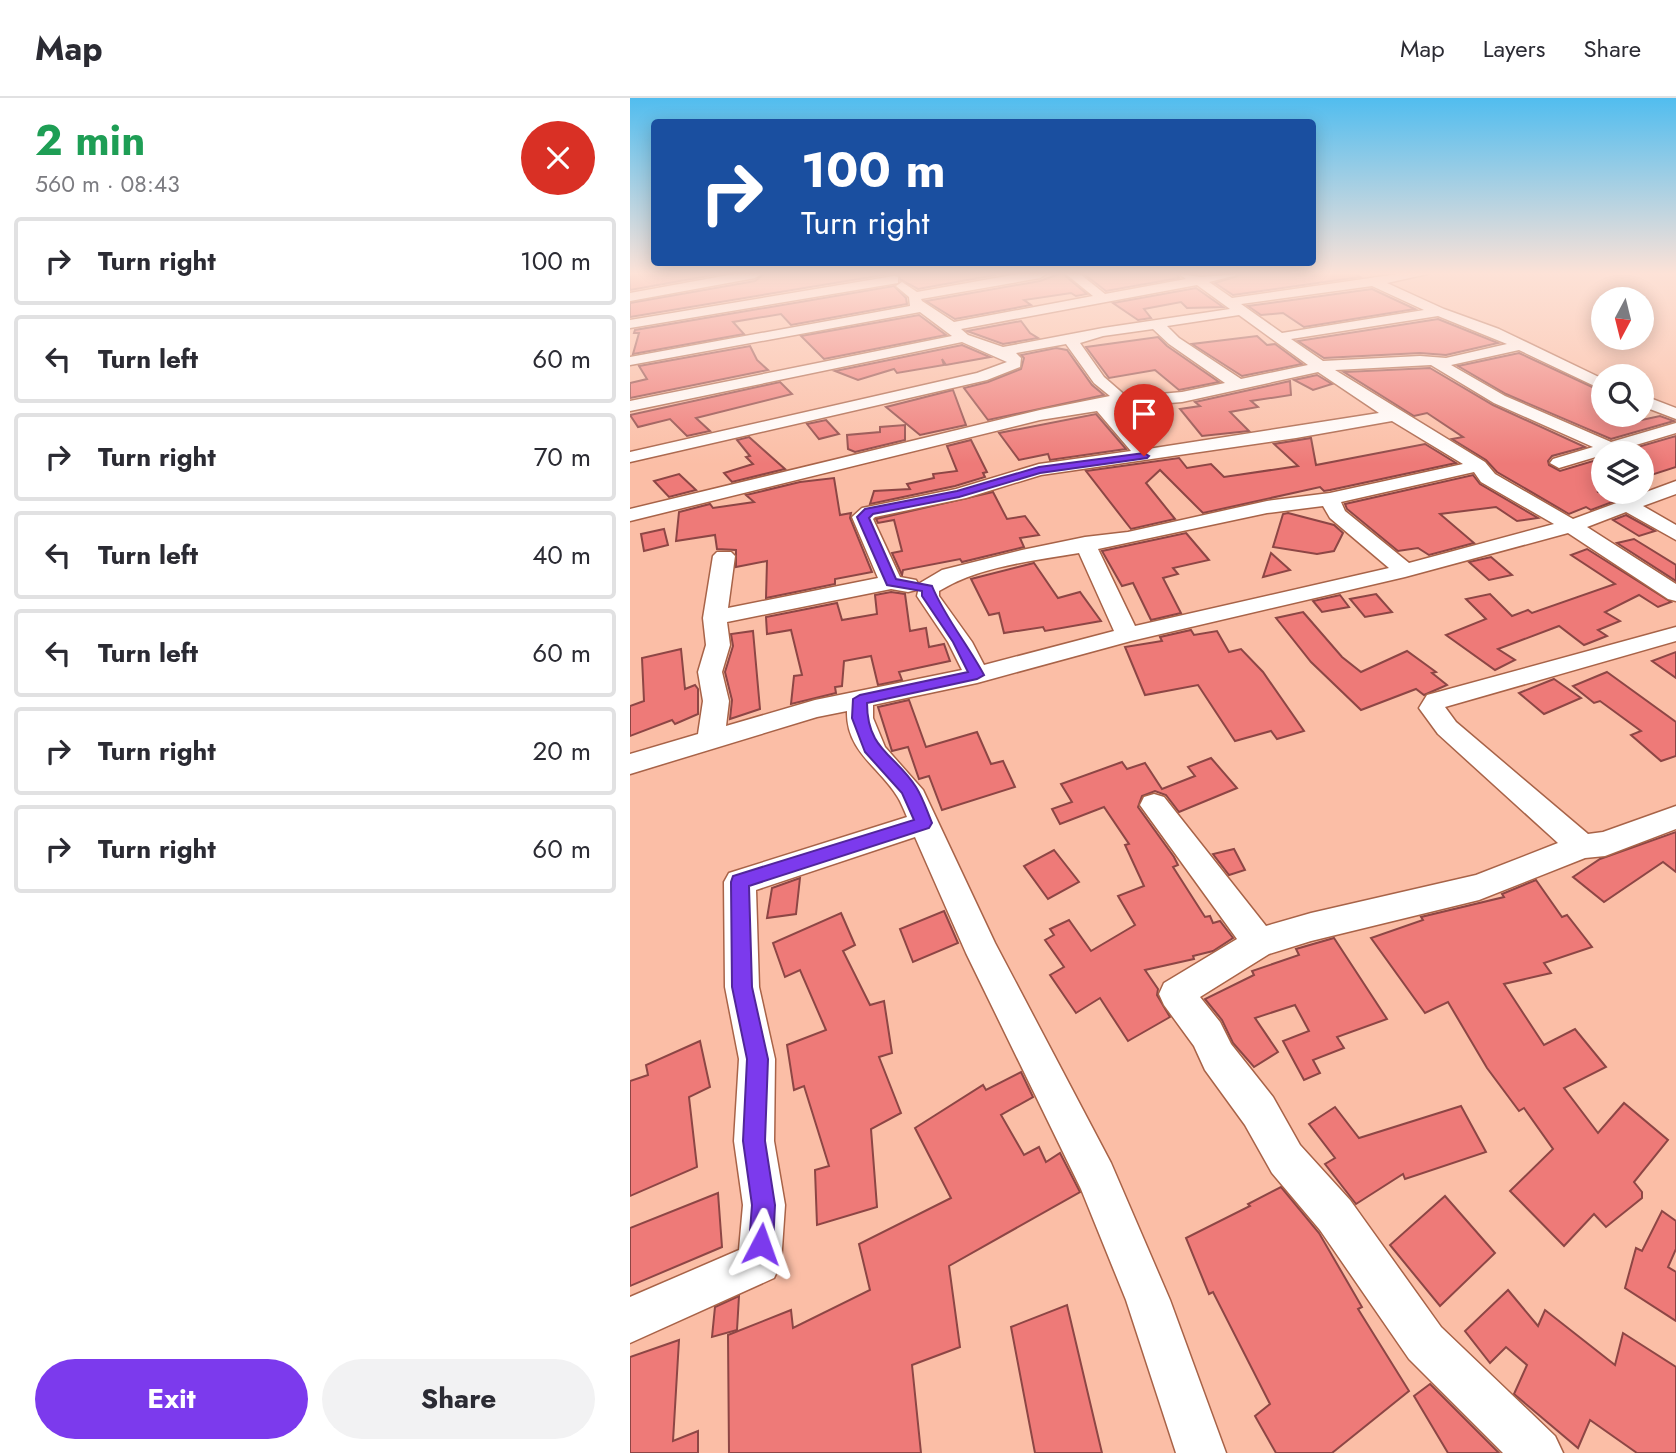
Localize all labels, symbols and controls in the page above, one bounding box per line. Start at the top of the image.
text: Map [35,25,103,72]
text: Map [1400,31,1445,66]
text: Layers [1483,31,1545,66]
text: Share [1583,31,1641,66]
text: 2 min [35,110,145,171]
button: close [521,121,595,195]
text: 100 m [801,135,946,205]
icon: right [686,147,777,238]
text: 560 m · 08:43 [35,167,180,201]
text: Turn right [801,200,930,246]
icon: right [39,242,77,280]
text: Turn right [98,242,216,280]
text: 100 m [520,242,591,280]
north arrow [1591,287,1654,350]
map controls [1591,287,1654,504]
icon: left [39,340,77,378]
text: Turn left [98,340,198,378]
text: 60 m [532,340,591,378]
button: search [1591,364,1654,427]
pin [1114,384,1174,456]
icon: arrive [1125,395,1163,433]
icon: right [39,438,77,476]
text: Turn right [98,438,216,476]
text: 70 m [534,438,591,476]
button: layers [1591,441,1654,504]
icon: left [39,536,77,574]
text: Turn left [98,536,198,574]
text: 40 m [532,536,591,574]
icon: left [39,634,77,672]
text: Turn left [98,634,198,672]
text: 60 m [532,634,591,672]
icon: right [39,732,77,770]
text: Turn right [98,732,216,770]
text: 20 m [533,732,591,770]
icon: right [39,830,77,868]
text: Turn right [98,830,216,868]
text: 60 m [532,830,591,868]
position arrow [724,1207,798,1281]
button: Exit [35,1359,308,1439]
button: Share [322,1359,595,1439]

